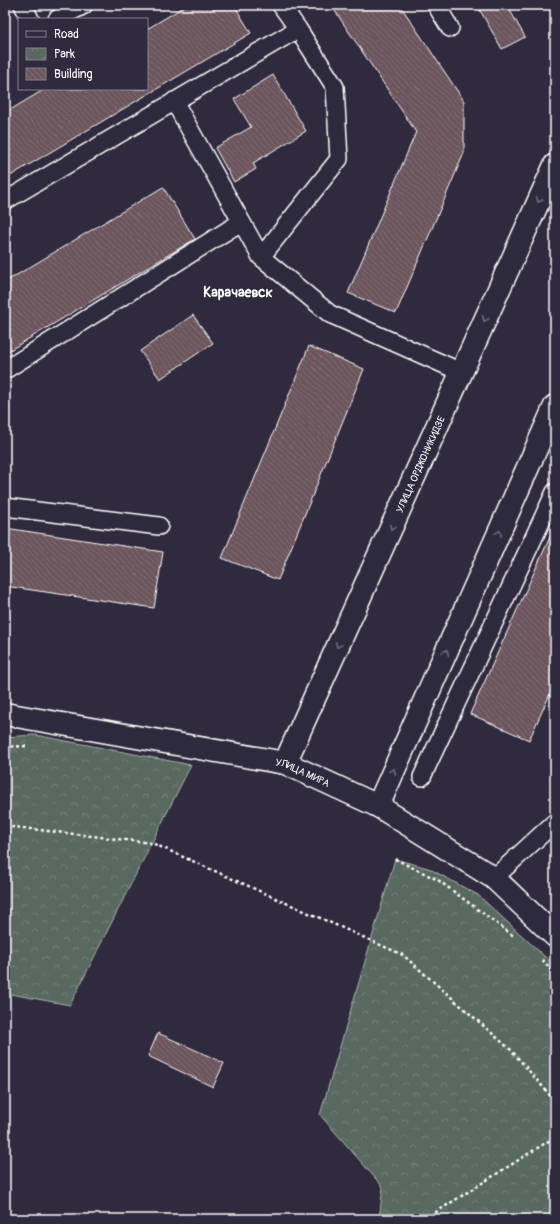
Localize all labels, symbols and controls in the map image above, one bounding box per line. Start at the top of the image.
legend [18,18,148,90]
text: Road [54,27,79,42]
text: Park [54,47,75,62]
text: Building [54,67,93,82]
one-way arrow [536,196,544,204]
district label: Карачаевск [203,284,273,301]
one-way arrow [482,315,490,322]
street label: УЛИЦА ОРДЖОНИКИДЗЕ [394,414,448,515]
one-way arrow [389,522,397,530]
one-way arrow [494,529,502,537]
one-way arrow [335,641,343,649]
one-way arrow [441,648,449,656]
street label: УЛИЦА МИРА [274,756,332,790]
one-way arrow [389,767,397,774]

